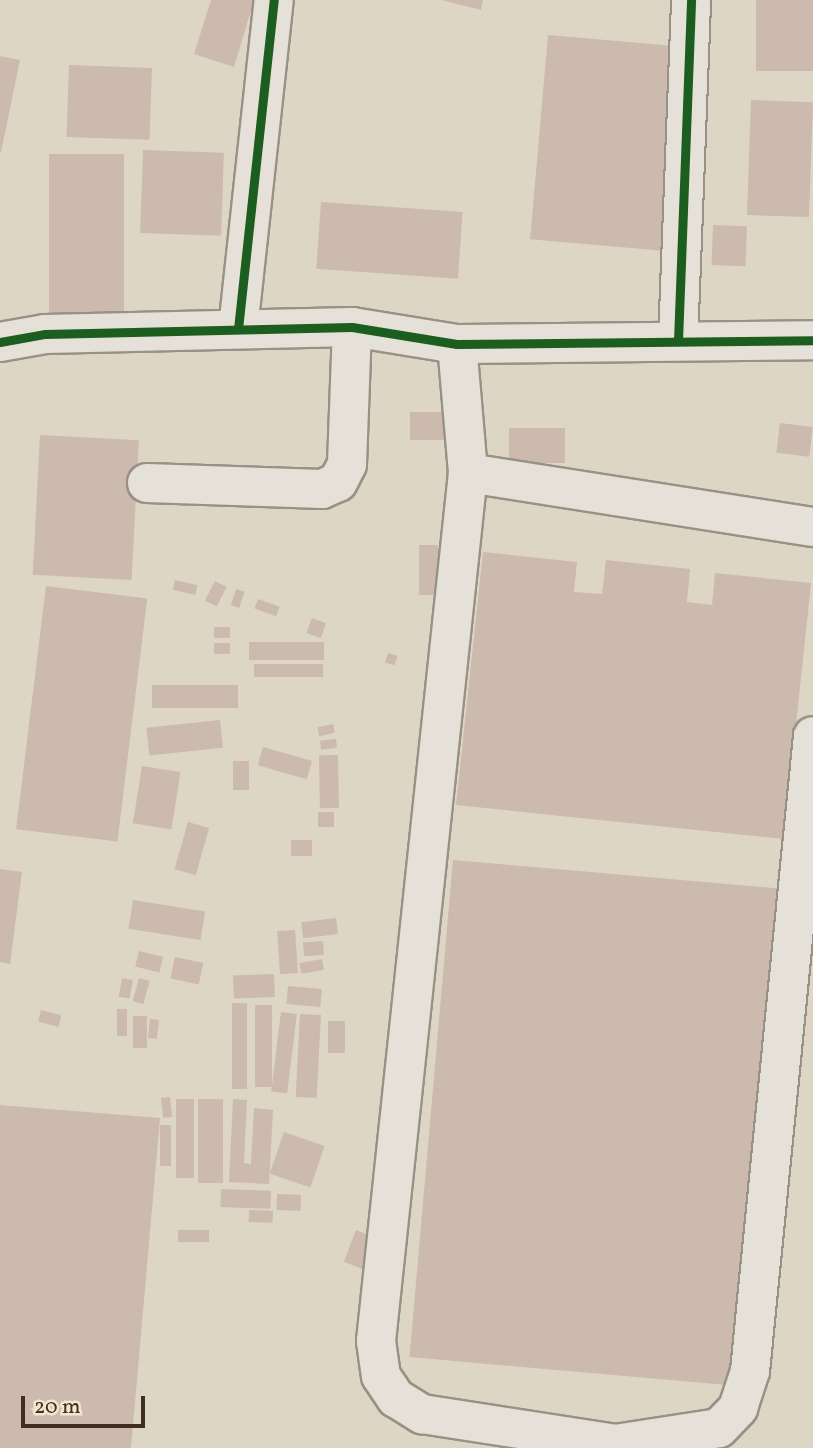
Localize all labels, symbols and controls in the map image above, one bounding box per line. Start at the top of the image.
scale bar [24,1382,149,1426]
text: 20 m [34,1393,80,1422]

